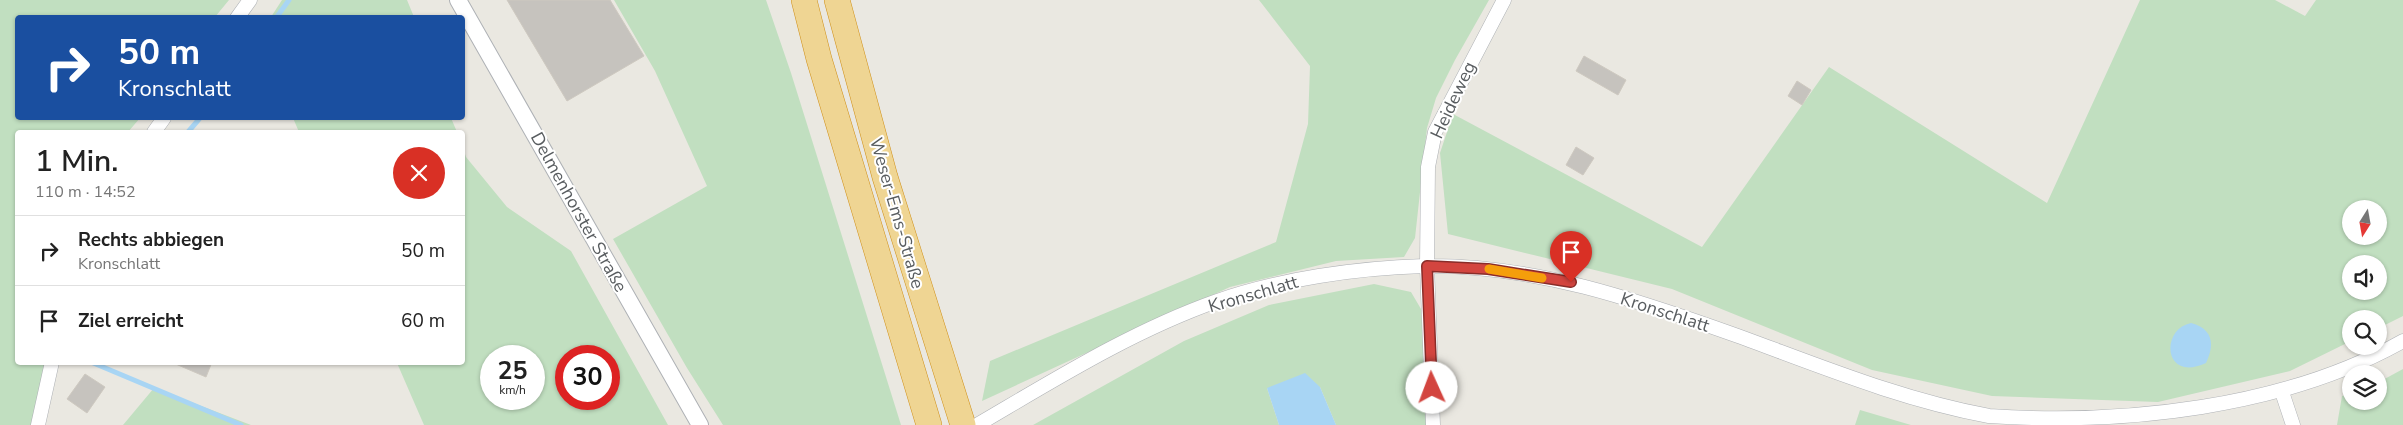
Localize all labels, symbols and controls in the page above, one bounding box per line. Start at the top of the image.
text: 50 m [118,29,200,76]
icon: right [35,35,100,100]
street label: Heideweg [1425,58,1481,142]
text: Kronschlatt [118,74,231,104]
street label: Delmenhorster Straße [525,128,633,296]
street label: Weser-Ems-Straße [864,135,930,291]
text: 1 Min. [35,141,118,182]
button: close [393,147,445,199]
text: 110 m · 14:52 [35,181,136,203]
north arrow [2342,200,2388,245]
map controls [2342,200,2387,410]
text: Rechts abbiegen [78,227,224,253]
pin [1550,231,1592,282]
icon: right [35,237,63,265]
text: 50 m [401,238,445,264]
icon: arrive [1557,238,1585,266]
text: Kronschlatt [78,253,160,275]
button: sound [2342,255,2387,300]
street label: Kronschlatt [1205,270,1301,318]
street label: Kronschlatt [1617,286,1713,338]
icon: arrive [35,307,63,335]
text: Ziel erreicht [78,308,183,334]
text: 60 m [401,308,445,334]
button: search [2342,310,2387,355]
speed limit sign: 30 [555,345,620,410]
text: 25 [497,354,528,388]
position arrow [1405,361,1457,413]
button: layers [2342,365,2387,410]
text: km/h [499,382,526,398]

